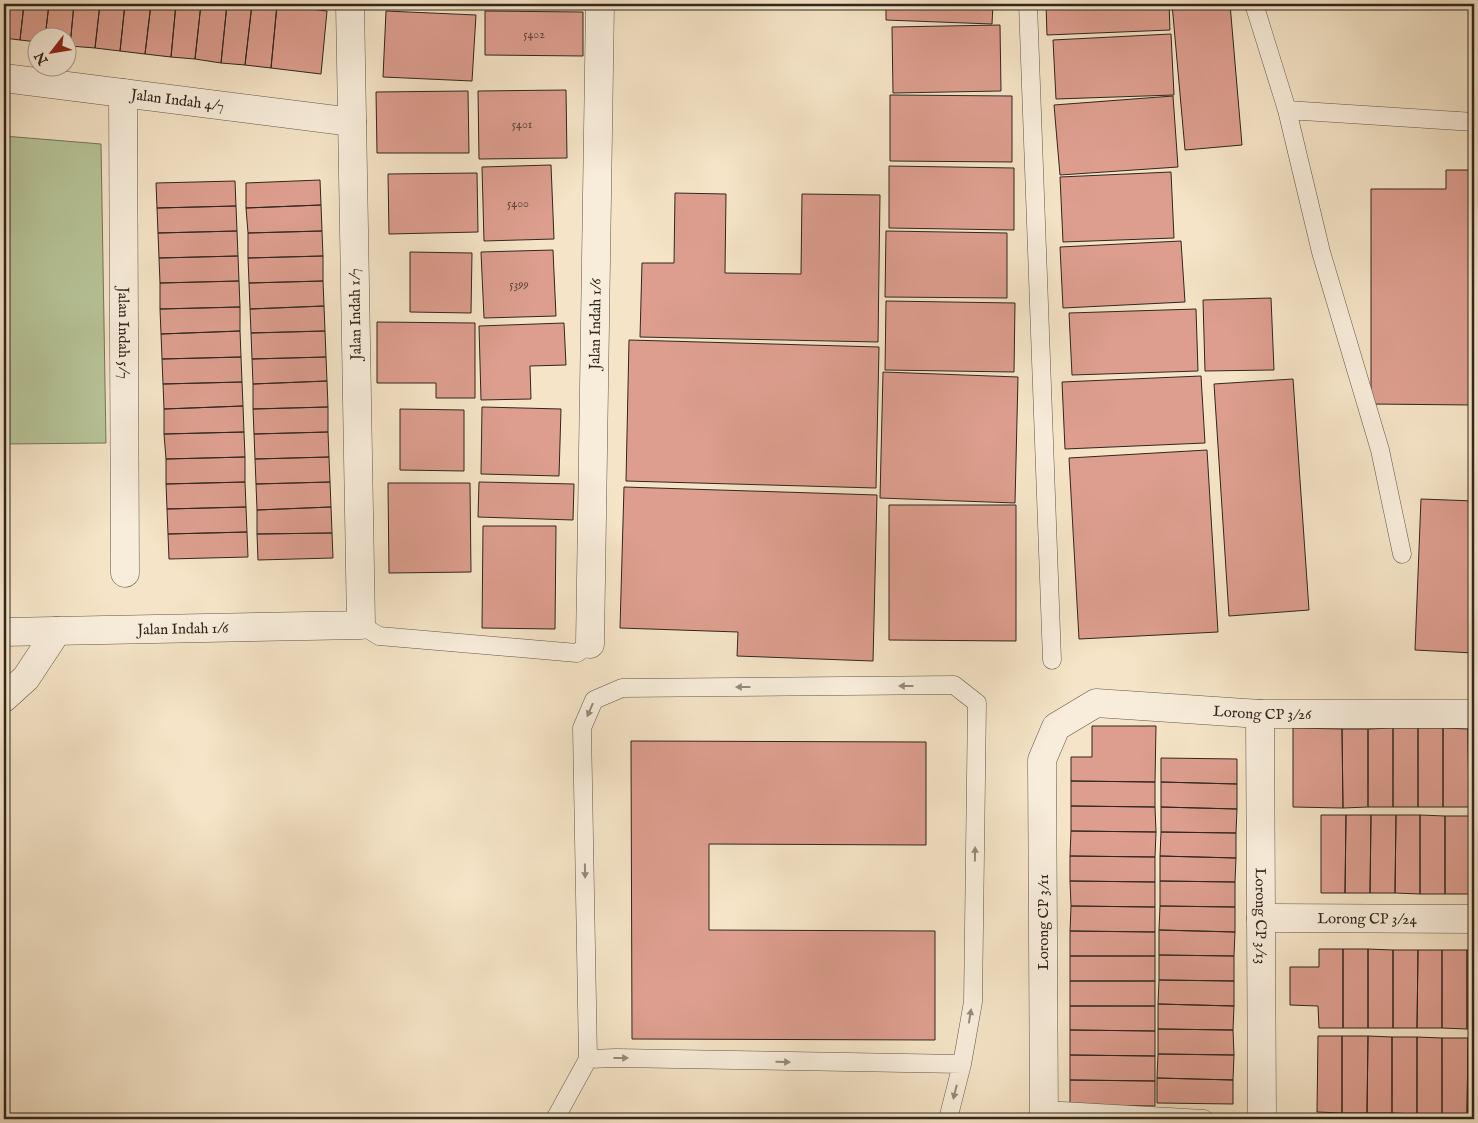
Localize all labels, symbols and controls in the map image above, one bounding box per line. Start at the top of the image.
house number: 5402 [523,27,545,42]
north arrow [28,28,78,78]
text: N [31,48,53,69]
street label: Jalan Indah 4/7 [128,85,225,116]
house number: 5401 [512,117,532,132]
house number: 5400 [507,196,529,211]
street label: Jalan Indah 1/7 [345,268,366,362]
house number: 5399 [509,277,529,292]
street label: Jalan Indah 1/6 [585,278,606,372]
street label: Jalan Indah 5/7 [114,285,133,379]
street label: Jalan Indah 1/6 [135,619,229,639]
one-way arrow [897,682,913,690]
one-way arrow [735,683,751,691]
street label: Lorong CP 3/26 [1212,702,1312,724]
one-way arrow [585,703,593,717]
one-way arrow [971,846,979,862]
one-way arrow [581,863,589,879]
street label: Lorong CP 3/13 [1251,868,1270,964]
street label: Lorong CP 3/11 [1034,874,1053,970]
street label: Lorong CP 3/24 [1317,909,1417,929]
one-way arrow [967,1008,975,1024]
one-way arrow [613,1054,629,1062]
one-way arrow [776,1058,792,1066]
one-way arrow [951,1084,959,1099]

